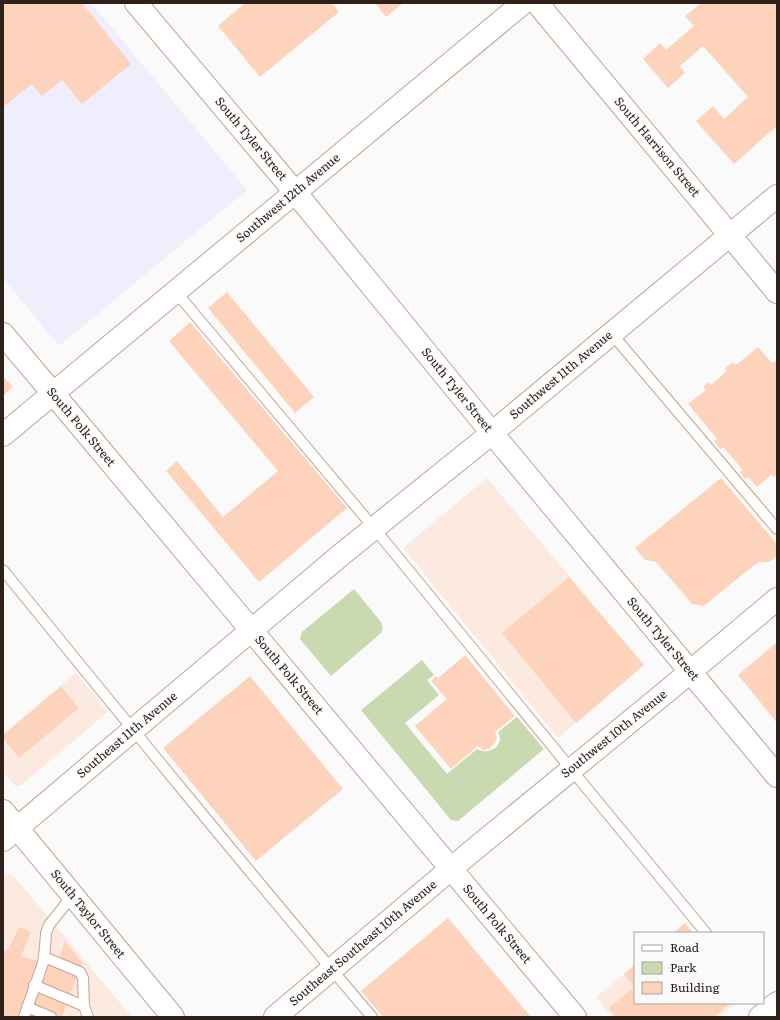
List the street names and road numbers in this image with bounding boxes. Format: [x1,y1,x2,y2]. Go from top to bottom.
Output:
street label: South Tyler Street [211,93,292,184]
street label: South Harrison Street [611,93,705,200]
street label: Southwest 12th Avenue [231,148,343,246]
street label: Southwest 11th Avenue [505,326,616,423]
street label: South Tyler Street [418,343,498,436]
street label: South Polk Street [43,383,120,470]
street label: South Tyler Street [623,593,704,684]
street label: South Polk Street [251,631,328,718]
street label: Southwest 10th Avenue [557,685,670,782]
street label: Southeast 11th Avenue [72,687,181,782]
street label: South Taylor Street [47,865,131,962]
street label: Southeast Southeast 10th Avenue [285,875,440,1009]
street label: South Polk Street [459,880,536,967]

